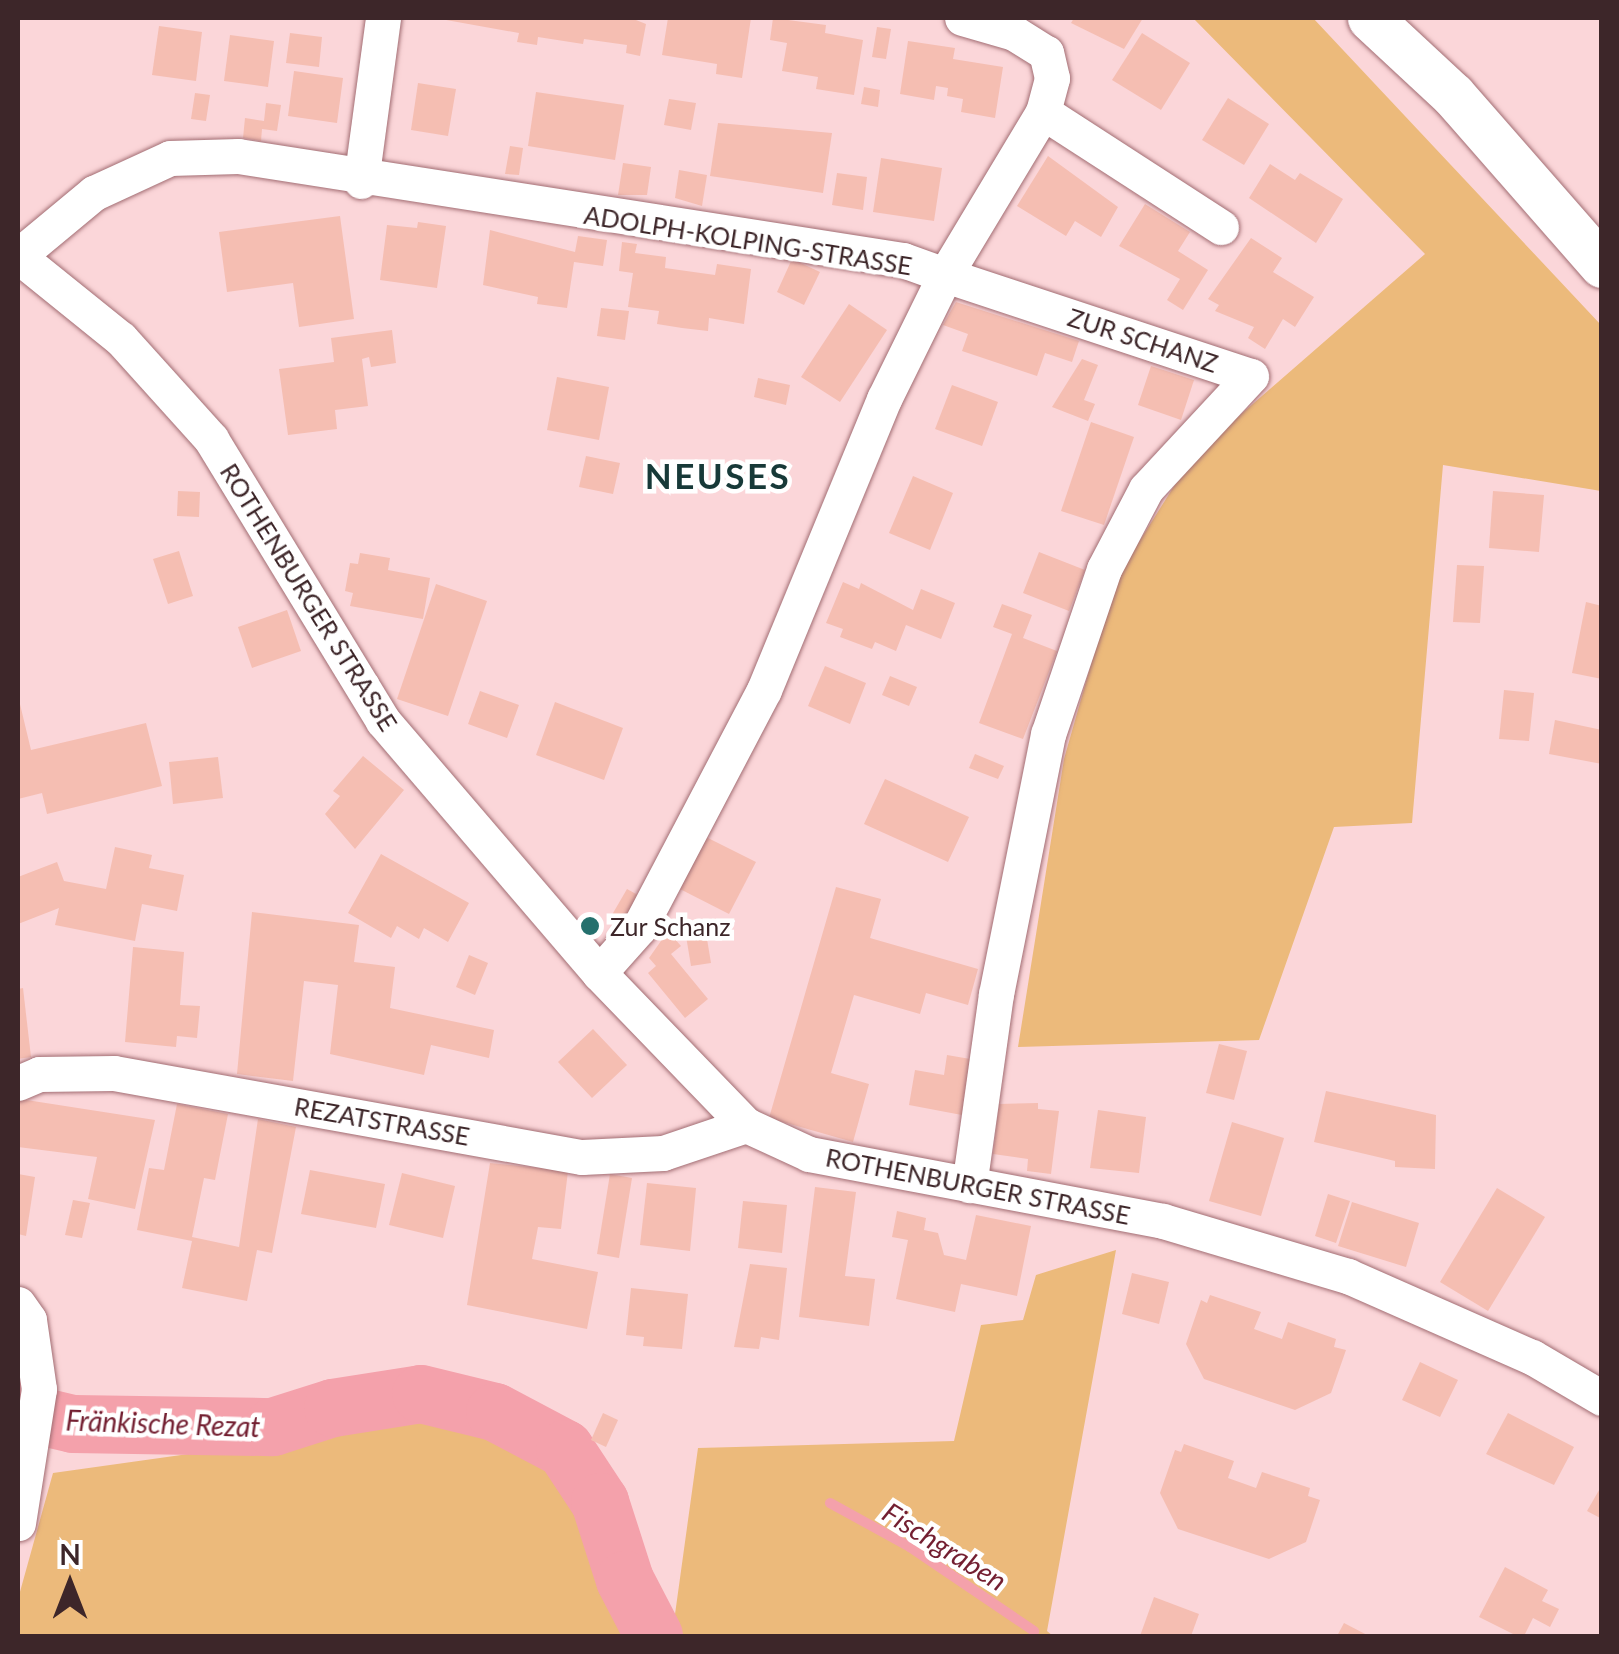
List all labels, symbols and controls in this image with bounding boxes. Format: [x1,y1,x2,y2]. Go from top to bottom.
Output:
street label: ADOLPH-KOLPING-STRASSE [582,199,914,281]
street label: ZUR SCHANZ [1064,302,1222,378]
district label: NEUSES [645,454,791,496]
street label: ROTHENBURGER STRASSE [214,458,404,736]
place label: Zur Schanz [610,911,731,941]
marker: Zur Schanz [579,915,601,937]
street label: REZATSTRASSE [292,1091,472,1151]
street label: ROTHENBURGER STRASSE [823,1142,1133,1230]
water label: Fränkische Rezat [65,1403,261,1443]
water label: Fischgraben [877,1495,1013,1597]
north arrow [20,1534,120,1634]
text: N [59,1537,81,1571]

